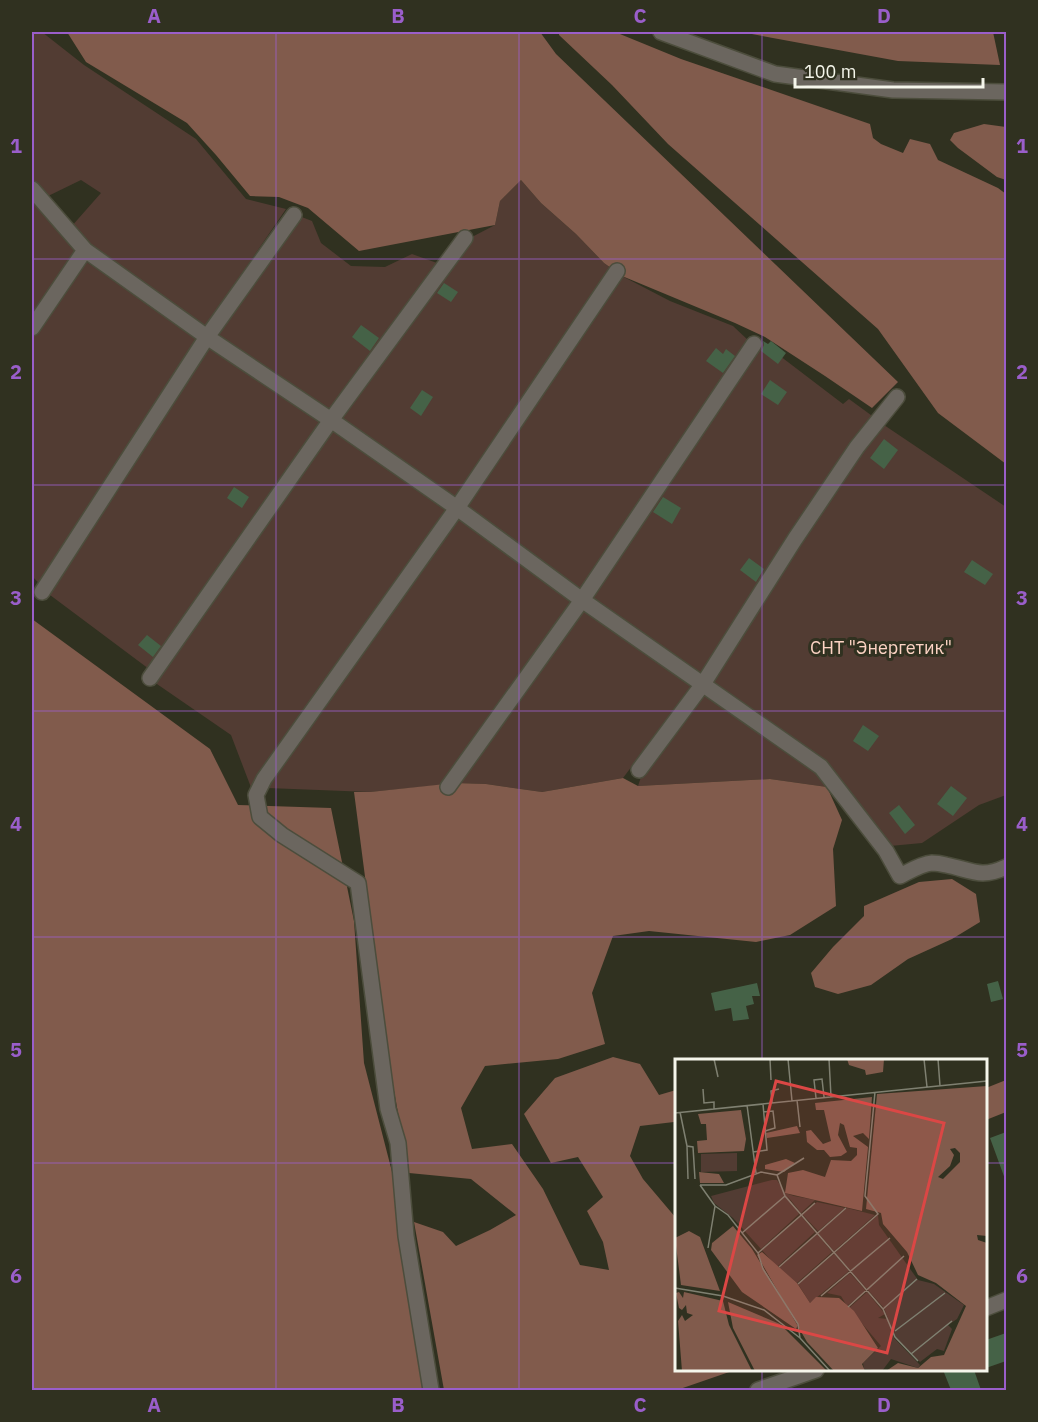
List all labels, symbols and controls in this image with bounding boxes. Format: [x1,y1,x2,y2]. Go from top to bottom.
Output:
text: A [147,2,161,29]
text: B [391,2,405,29]
text: C [633,2,647,29]
text: D [877,2,891,29]
scale bar [795,51,982,89]
text: 100 m [804,60,856,83]
text: 1 [10,132,22,159]
text: 1 [1016,132,1028,159]
text: 2 [10,358,22,385]
text: 2 [1016,358,1028,385]
text: 3 [10,584,22,611]
text: 3 [1016,584,1028,611]
park label: СНТ "Энергетик" [810,636,952,659]
text: 4 [10,810,22,837]
text: 4 [1016,810,1028,837]
text: 5 [10,1036,22,1063]
text: 5 [1016,1036,1028,1063]
inset map [675,1059,987,1371]
text: 6 [10,1262,22,1289]
text: 6 [1016,1262,1028,1289]
text: A [147,1391,161,1418]
text: B [391,1391,405,1418]
text: C [633,1391,647,1418]
text: D [877,1391,891,1418]

